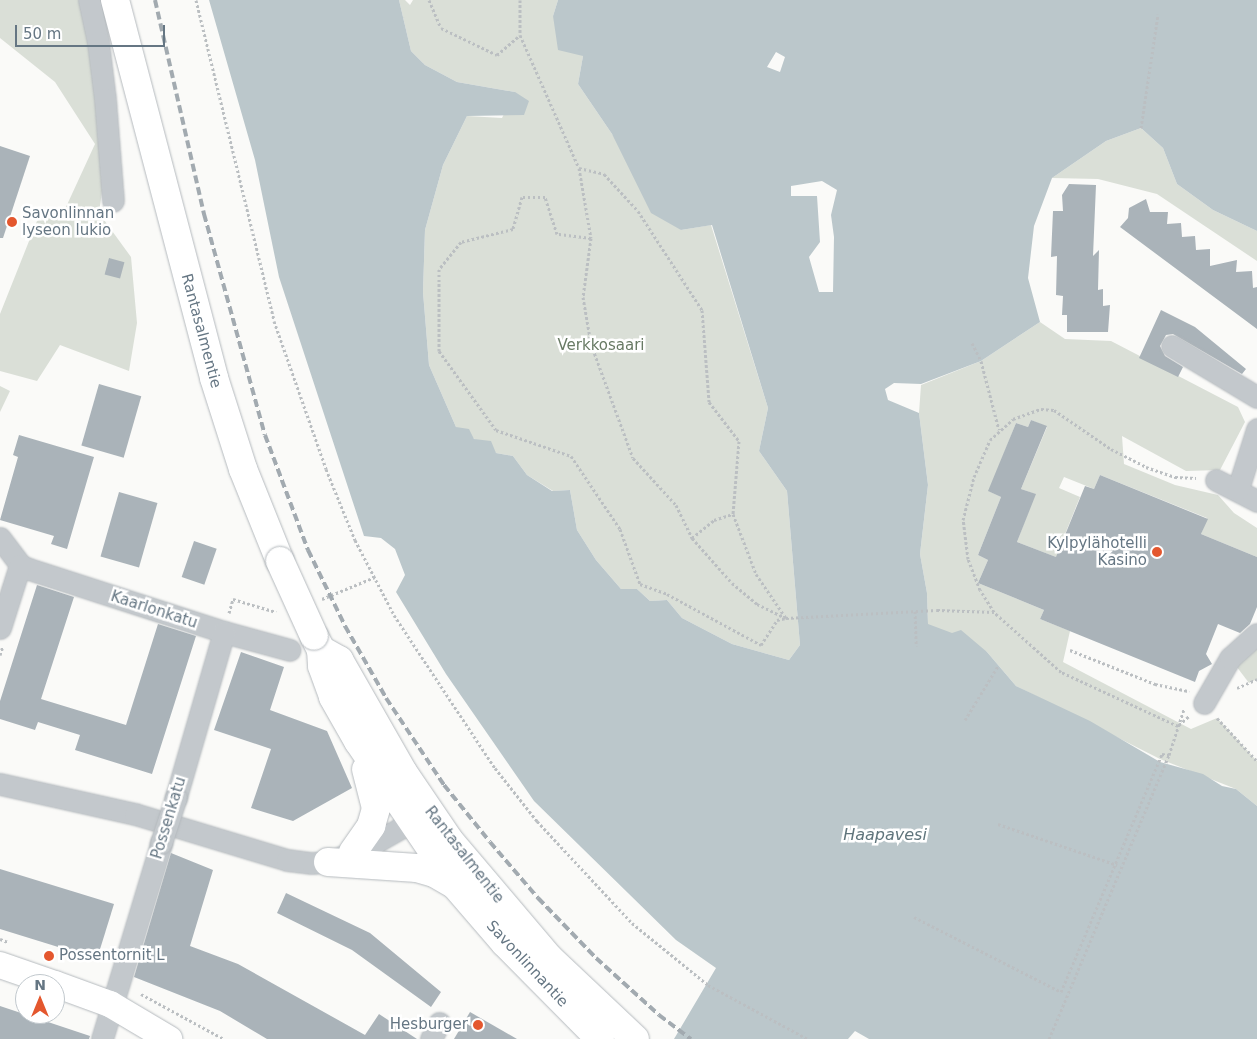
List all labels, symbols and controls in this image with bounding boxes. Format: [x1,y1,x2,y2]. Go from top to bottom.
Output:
scale bar [18,15,168,47]
text: 50 m [23,25,61,43]
place label: Savonlinnan lyseon lukio [22,204,114,239]
marker: Savonlinnan lyseon lukio [6,216,18,228]
street label: Rantasalmentie [177,272,225,390]
park label: Verkkosaari [557,337,645,355]
place label: Kylpylähotelli Kasino [1047,534,1147,569]
marker: Kylpylähotelli Kasino [1151,546,1163,558]
street label: Kaarlonkatu [108,588,200,632]
street label: Possenkatu [148,775,190,861]
street label: Rantasalmentie [421,803,507,907]
water label: Haapavesi [843,825,927,845]
street label: Savonlinnantie [482,917,572,1011]
place label: Possentornit L [59,947,165,965]
marker: Possentornit L [43,950,55,962]
north arrow [15,974,65,1024]
text: N [34,977,46,993]
place label: Hesburger [390,1016,468,1034]
marker: Hesburger [472,1019,484,1031]

